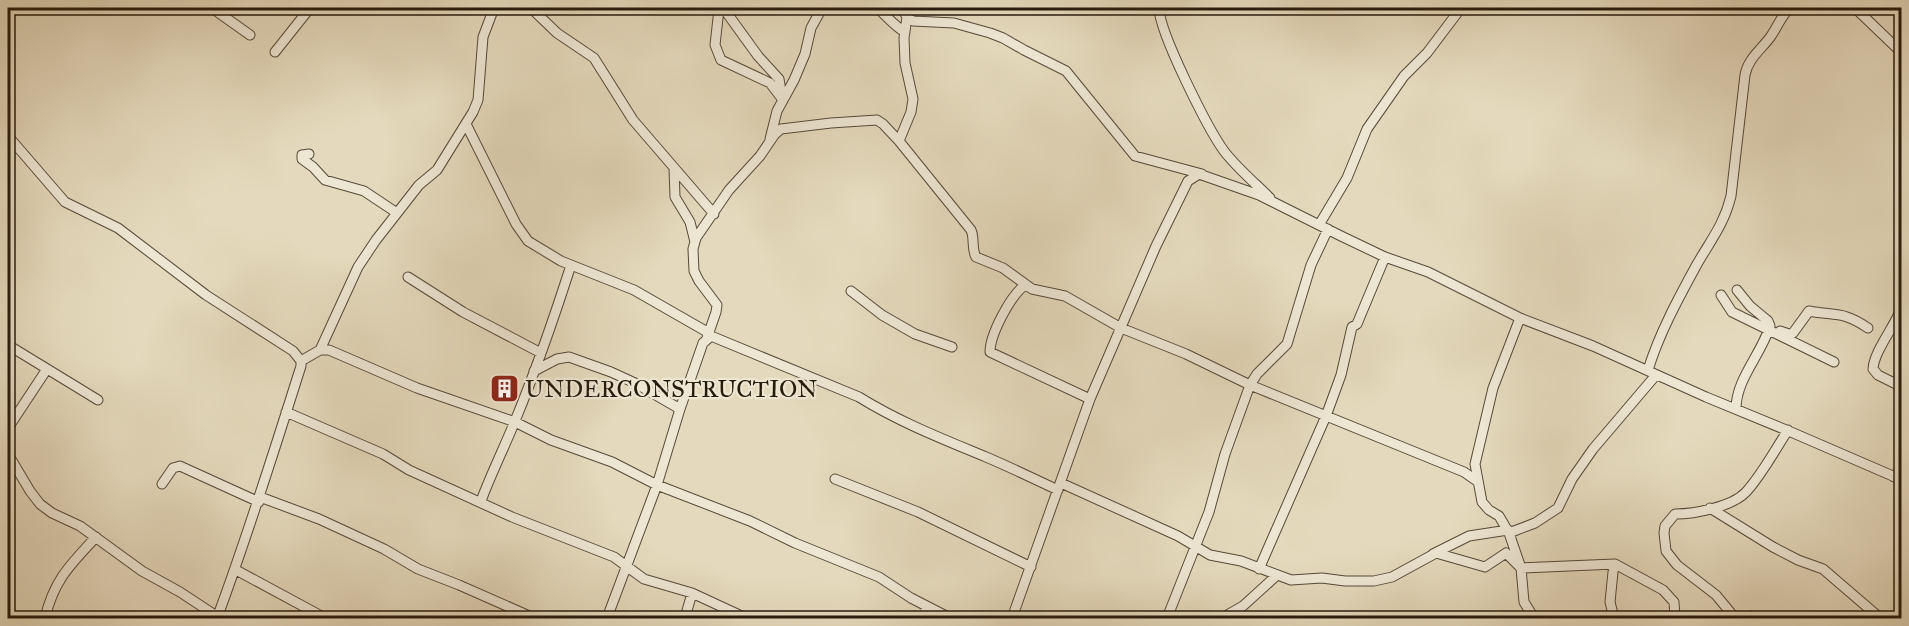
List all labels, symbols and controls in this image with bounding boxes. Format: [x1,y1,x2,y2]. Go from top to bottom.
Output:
building icon: UNDERCONSTRUCTION [488,373,520,405]
place label: UNDERCONSTRUCTION [525,374,817,404]

